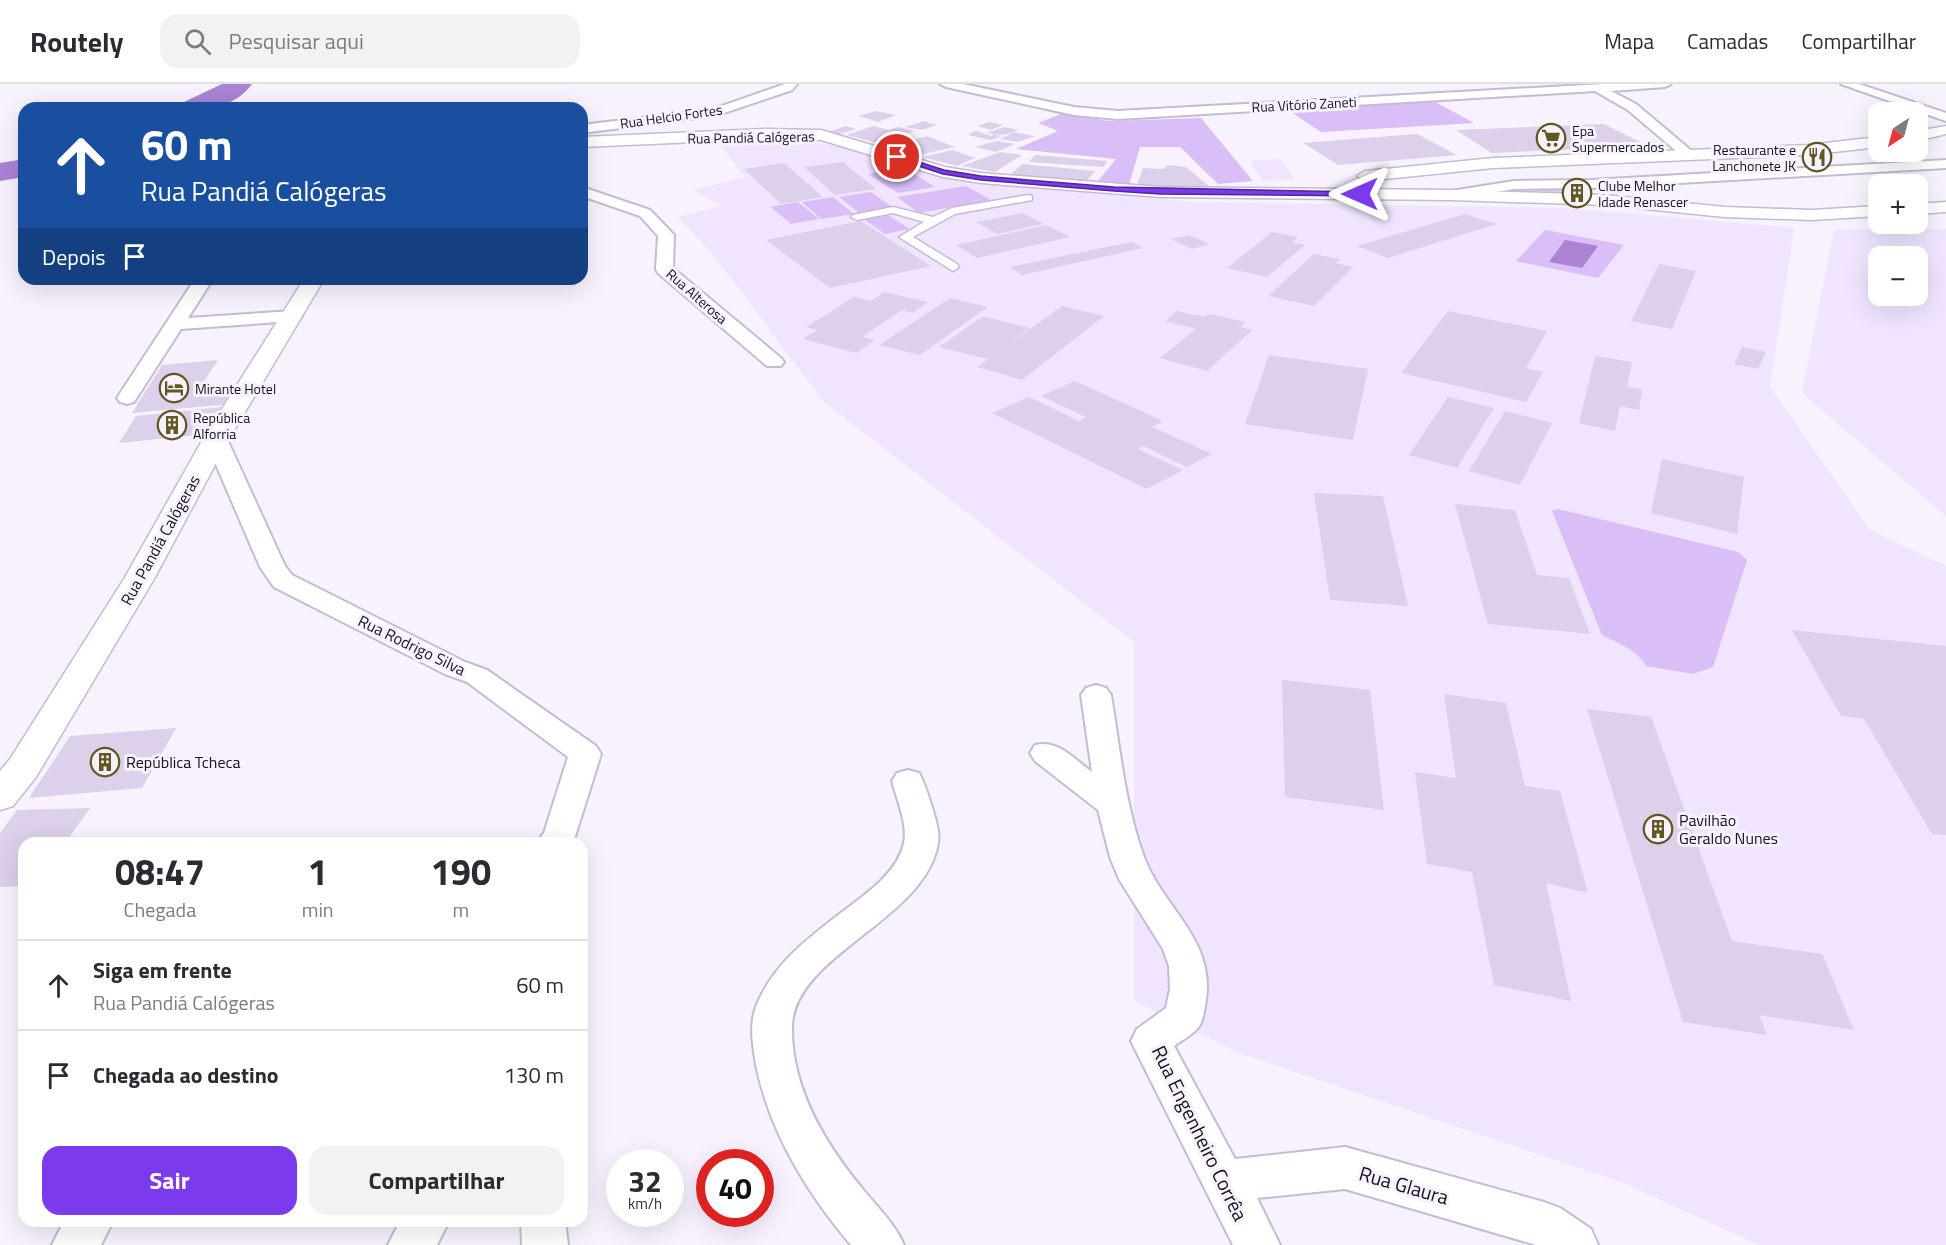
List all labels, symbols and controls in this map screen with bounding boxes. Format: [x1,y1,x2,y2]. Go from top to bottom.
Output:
search box [160,14,580,68]
text: Routely [30,20,124,63]
text: Pesquisar aqui [229,24,364,58]
icon: search [181,25,214,58]
text: Mapa [1604,25,1654,57]
text: Camadas [1687,25,1768,57]
text: Compartilhar [1801,25,1916,57]
street label: Rua Vitório Zaneti [1251,91,1357,117]
street label: Rua Helcio Fortes [618,98,724,134]
north arrow [1868,102,1928,162]
map controls [1868,102,1928,306]
text: 60 m [141,112,233,176]
place label: Epa Supermercados [1572,120,1664,157]
supermarket icon: Epa Supermercados [1535,122,1567,154]
street label: Rua Pandiá Calógeras [687,125,815,149]
icon: ahead [42,126,120,204]
pin [871,131,922,182]
place label: Restaurante e Lanchonete JK [1712,139,1796,176]
icon: arrive [880,140,913,173]
restaurant icon: Restaurante e Lanchonete JK [1801,141,1833,173]
position arrow [1328,162,1392,226]
text: Rua Pandiá Calógeras [141,170,387,211]
button: + [1868,174,1928,234]
place label: Clube Melhor Idade Renascer [1598,175,1688,212]
building icon: Clube Melhor Idade Renascer [1561,177,1593,209]
text: Depois [42,240,106,274]
icon: arrive [118,240,151,273]
button: − [1868,246,1928,306]
street label: Rua Alterosa [662,263,732,329]
hotel icon: Mirante Hotel [158,372,190,404]
place label: Mirante Hotel [195,378,276,399]
place label: República Alforria [193,407,250,444]
building icon: República Alforria [156,409,188,441]
street label: Rua Pandiá Calógeras [114,471,206,609]
street label: Rua Rodrigo Silva [354,609,470,681]
building icon: República Tcheca [89,746,121,778]
place label: República Tcheca [126,750,240,774]
place label: Pavilhão Geraldo Nunes [1679,808,1778,850]
building icon: Pavilhão Geraldo Nunes [1642,813,1674,845]
text: 08:47 [115,844,205,899]
text: 1 [308,844,328,899]
text: 190 [431,844,491,899]
text: Chegada [124,894,196,925]
text: min [302,894,334,925]
text: m [452,894,469,925]
text: Siga em frente [93,953,232,987]
text: 60 m [516,968,564,1002]
icon: ahead [42,969,75,1002]
text: Rua Pandiá Calógeras [93,987,275,1018]
street label: Rua Engenheiro Corrêa [1144,1040,1256,1226]
text: Chegada ao destino [93,1058,279,1092]
text: 130 m [504,1058,564,1092]
icon: arrive [42,1059,75,1092]
button: Sair [42,1146,297,1215]
button: Compartilhar [309,1146,564,1215]
speed limit sign: 40 [696,1149,774,1227]
street label: Rua Glaura [1356,1157,1452,1213]
text: 32 [628,1158,662,1204]
text: km/h [628,1192,662,1215]

